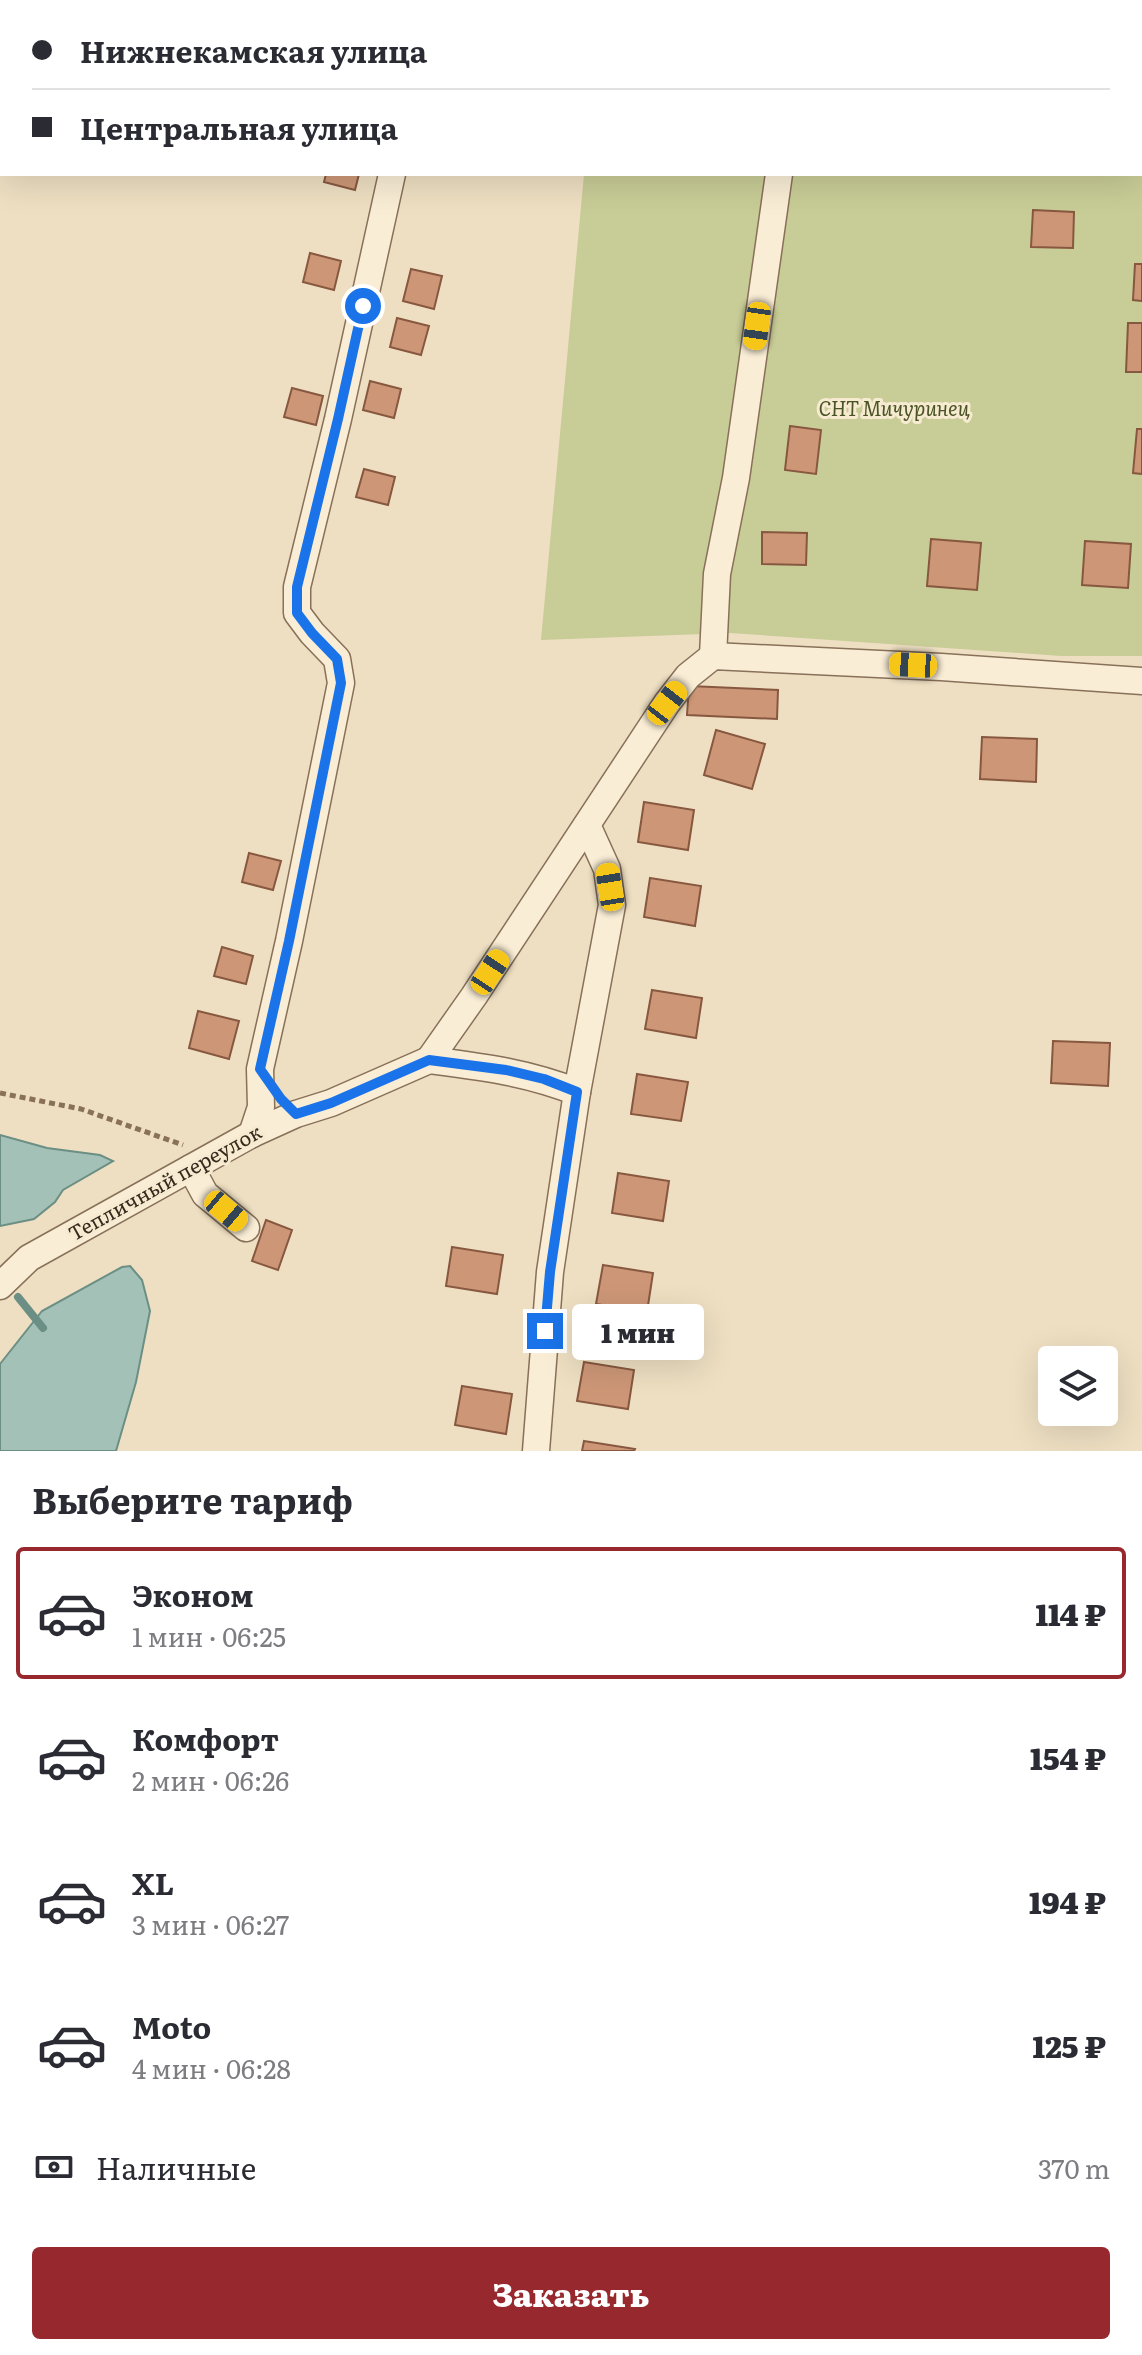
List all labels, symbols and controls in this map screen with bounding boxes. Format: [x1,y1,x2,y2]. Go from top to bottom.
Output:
text: Нижнекамская улица [80,28,427,72]
text: Центральная улица [80,105,398,149]
route start [345,288,381,324]
car [742,301,772,351]
park label: СНТ Мичуринец [818,392,970,422]
car [888,652,938,678]
car [643,677,691,729]
car [594,861,626,913]
car [467,945,513,999]
street label: Тепличный переулок [62,1115,266,1247]
car [200,1186,252,1236]
callout: 1 мин [573,1303,705,1359]
text: 1 мин [601,1312,675,1351]
route end [527,1313,563,1349]
map controls [1038,1346,1118,1426]
button: layers [1038,1346,1118,1426]
text: Выберите тариф [32,1472,353,1525]
text: Эконом [132,1572,254,1616]
icon: car [36,1577,108,1649]
text: 114 ₽ [1036,1591,1106,1635]
text: 1 мин · 06:25 [132,1616,286,1655]
text: Комфорт [132,1716,279,1760]
icon: car [36,1721,108,1793]
text: 154 ₽ [1030,1735,1106,1779]
text: 2 мин · 06:26 [132,1760,289,1799]
text: XL [132,1860,174,1904]
icon: car [36,1865,108,1937]
text: 194 ₽ [1029,1879,1106,1923]
text: 3 мин · 06:27 [132,1904,289,1943]
text: Moto [132,2004,211,2048]
icon: car [36,2009,108,2081]
text: 125 ₽ [1033,2023,1106,2067]
text: 4 мин · 06:28 [132,2048,291,2087]
icon: cash [32,2145,76,2189]
text: Наличные [96,2145,256,2189]
text: 370 m [1038,2148,1110,2187]
button: Заказать [32,2247,1110,2339]

